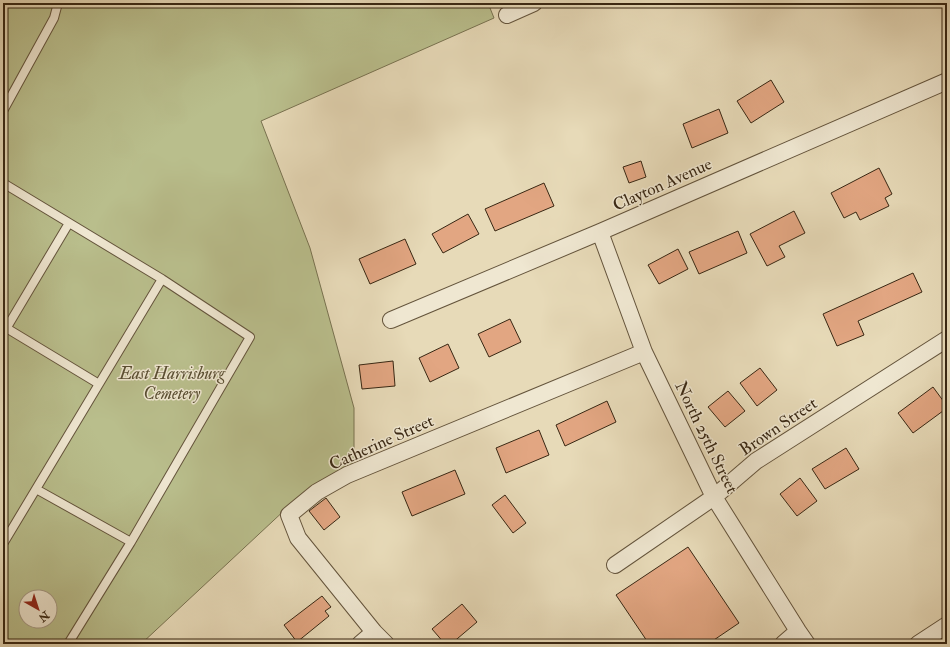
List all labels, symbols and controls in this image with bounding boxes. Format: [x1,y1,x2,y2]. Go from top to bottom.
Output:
street label: Clayton Avenue [609,153,715,217]
park label: East Harrisburg Cemetery [118,363,226,404]
street label: North 25th Street [670,378,743,497]
street label: Brown Street [735,392,822,460]
street label: Catherine Street [326,410,437,475]
north arrow [18,589,58,629]
text: N [35,608,53,625]

